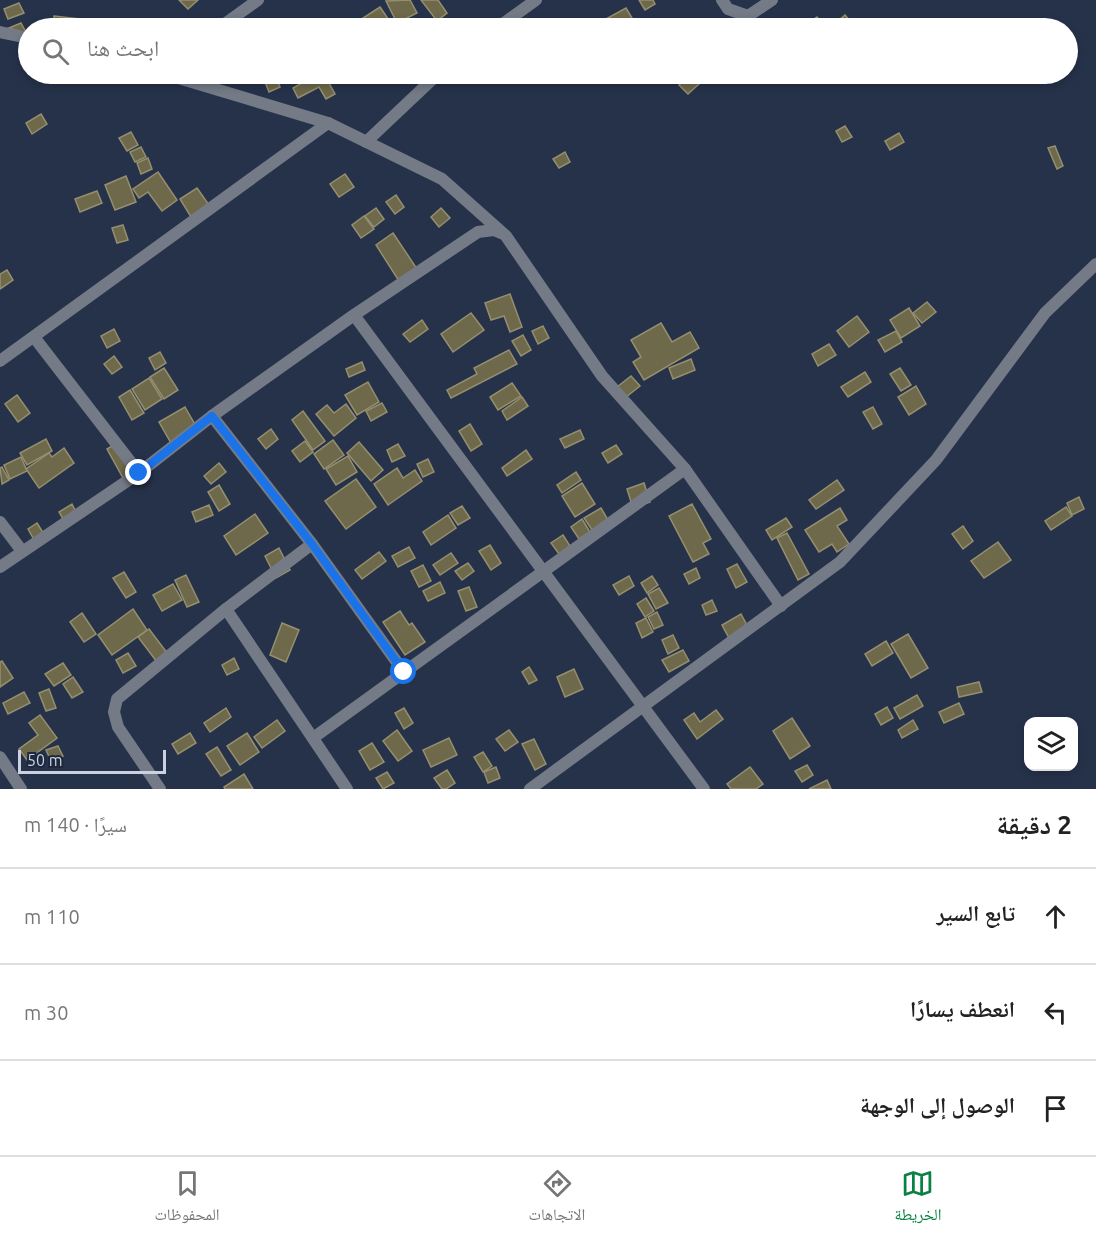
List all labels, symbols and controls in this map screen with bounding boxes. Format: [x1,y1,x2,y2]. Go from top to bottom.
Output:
search box [18,18,1078,84]
icon: search [39,35,72,68]
text: ابحث هنا [87,35,159,60]
route end [125,459,151,485]
route start [390,658,416,684]
map controls [1024,717,1078,771]
button: layers [1024,717,1078,771]
scale bar [18,747,166,774]
text: 50 m [27,751,63,769]
text: 2 دقيقة [997,810,1072,839]
text: سيرًا · 140 m [24,813,127,836]
text: تابع السير [936,900,1015,925]
icon: ahead [1039,900,1072,933]
text: 110 m [24,905,80,928]
text: انعطف يسارًا [910,996,1015,1021]
icon: left [1039,996,1072,1029]
text: 30 m [24,1001,68,1024]
text: الوصول إلى الوجهة [860,1092,1015,1117]
icon: arrive [1039,1092,1072,1125]
tab: المحفوظات [155,1167,220,1230]
tab: الاتجاهات [529,1167,585,1230]
tab: الخريطة [894,1167,942,1230]

